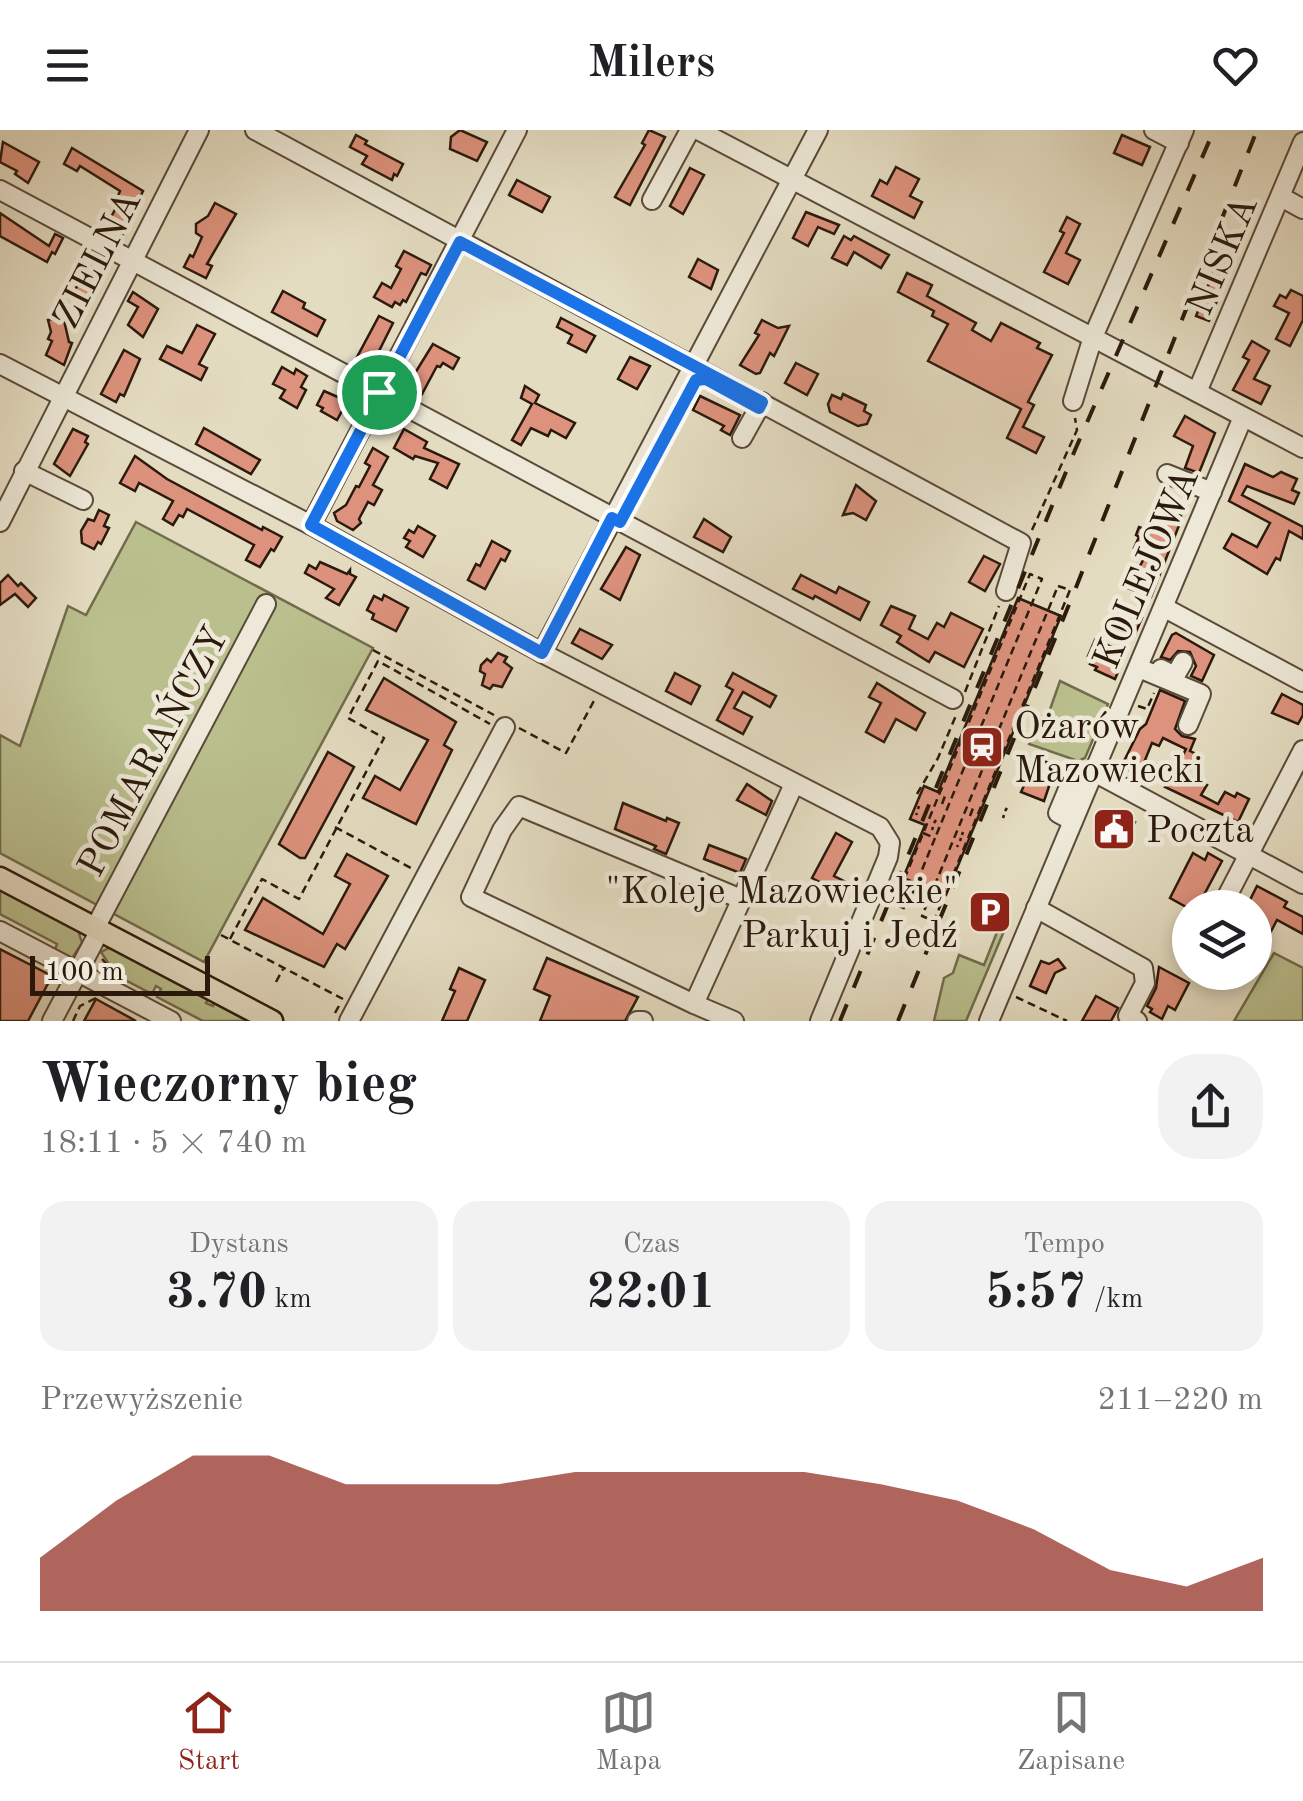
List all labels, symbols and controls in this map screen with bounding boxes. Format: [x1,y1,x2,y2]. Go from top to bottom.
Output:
icon: menu [40,38,95,93]
icon: heart [1208,38,1263,93]
text: Milers [588,42,715,87]
street label: ZIELNA [48,186,149,335]
street label: NISKA [1182,191,1266,321]
pin [337,350,422,435]
icon: arrive [352,365,407,420]
street label: KOLEJOWA [1089,463,1207,675]
street label: POMARAŃCZY [67,618,236,883]
place label: Ożarów Mazowiecki [1014,709,1203,791]
station icon: Ożarów Mazowiecki [959,724,1005,770]
public building icon: Poczta [1091,806,1137,852]
place label: Poczta [1146,813,1254,851]
place label: "Koleje Mazowieckie" Parkuj i Jedź [606,874,958,956]
parking icon: "Koleje Mazowieckie" Parkuj i Jedź [967,889,1013,935]
map controls [1172,890,1272,990]
button: layers [1172,890,1272,990]
scale bar [30,951,210,996]
text: 100 m [45,959,124,987]
button: share [1158,1054,1263,1159]
text: Wieczorny bieg [40,1059,417,1114]
text: 18:11 · 5 × 740 m [40,1128,307,1160]
text: Dystans [189,1231,289,1259]
text: Czas [623,1231,680,1259]
text: Tempo [1023,1231,1105,1259]
text: 3.70 [166,1269,267,1319]
text: 22:01 [586,1269,716,1319]
text: 5:57 [985,1269,1086,1319]
text: km [267,1286,312,1314]
text: /km [1086,1286,1143,1314]
text: Przewyższenie [40,1385,243,1417]
text: 211–220 m [1097,1385,1263,1417]
tab: Start [178,1685,240,1780]
tab: Mapa [596,1685,661,1780]
tab: Zapisane [1017,1685,1125,1780]

